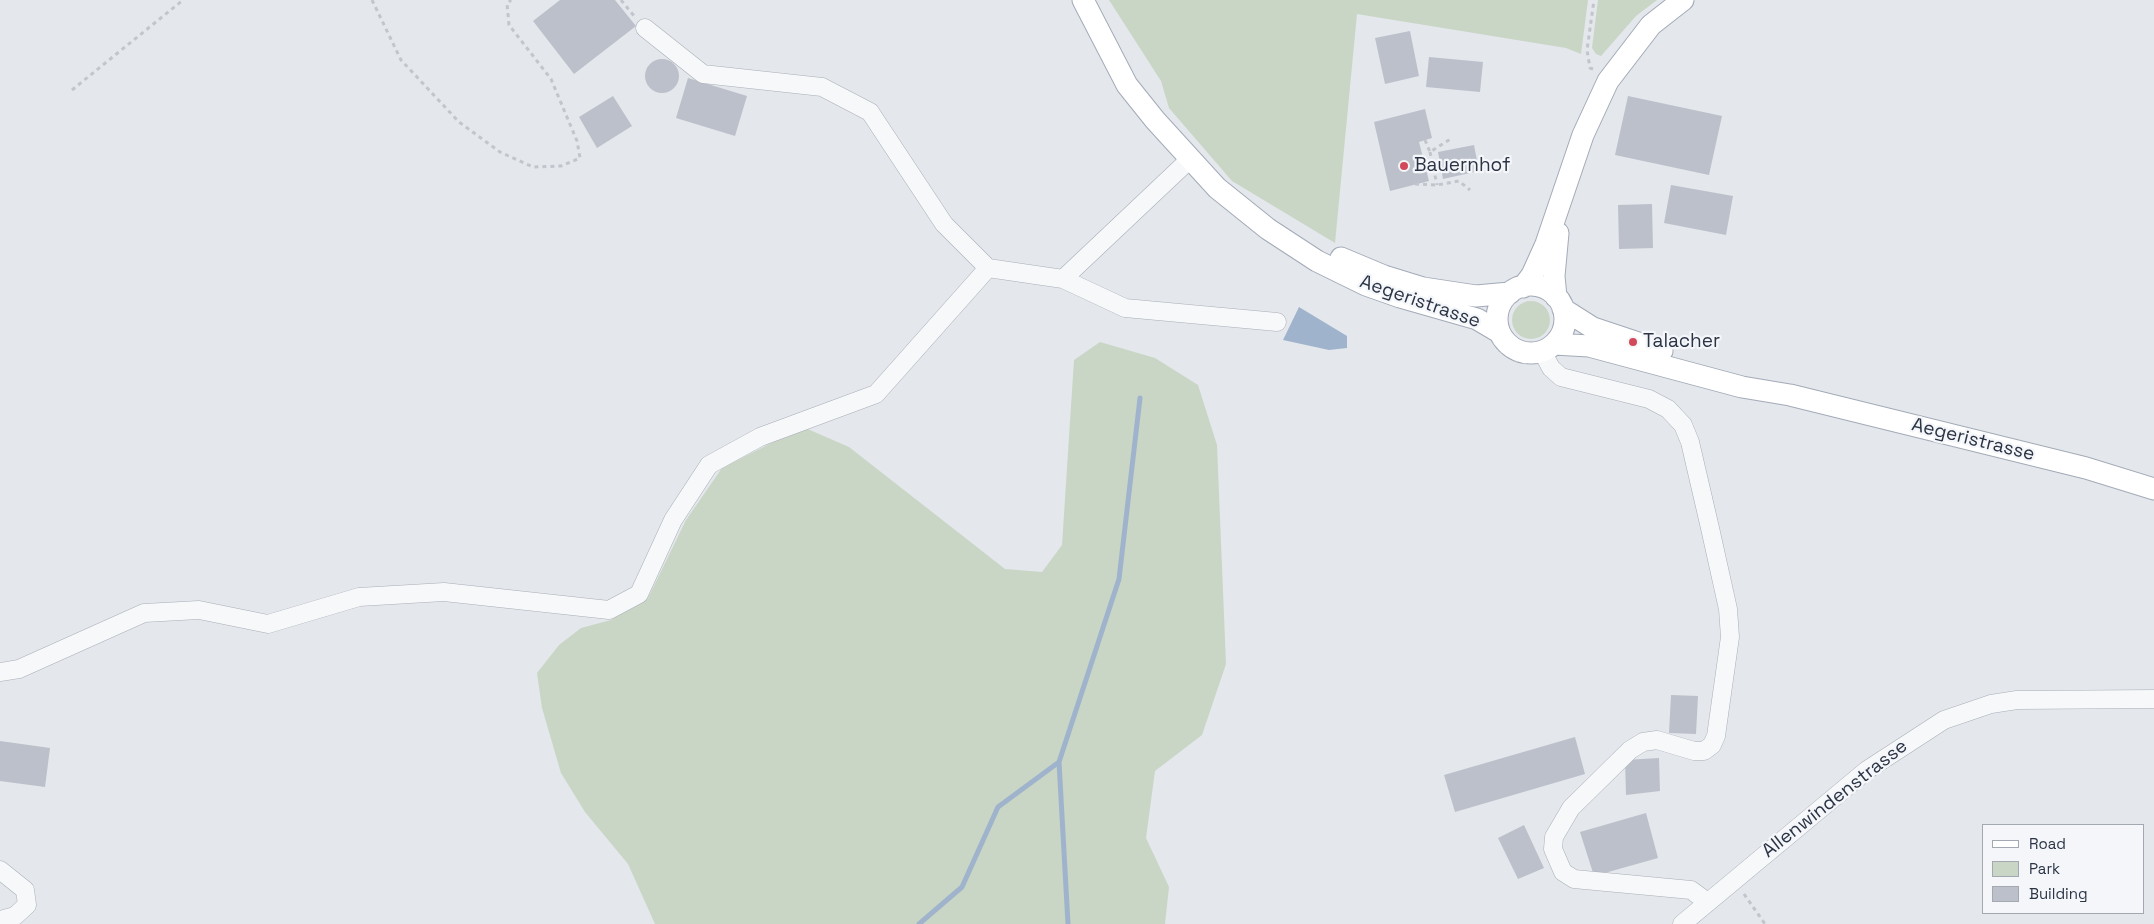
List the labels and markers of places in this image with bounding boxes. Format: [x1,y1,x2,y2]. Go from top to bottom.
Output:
place label: Bauernhof [1414,155,1510,177]
marker: Bauernhof [1398,160,1410,172]
place label: Talacher [1643,331,1720,353]
marker: Talacher [1627,336,1639,348]

